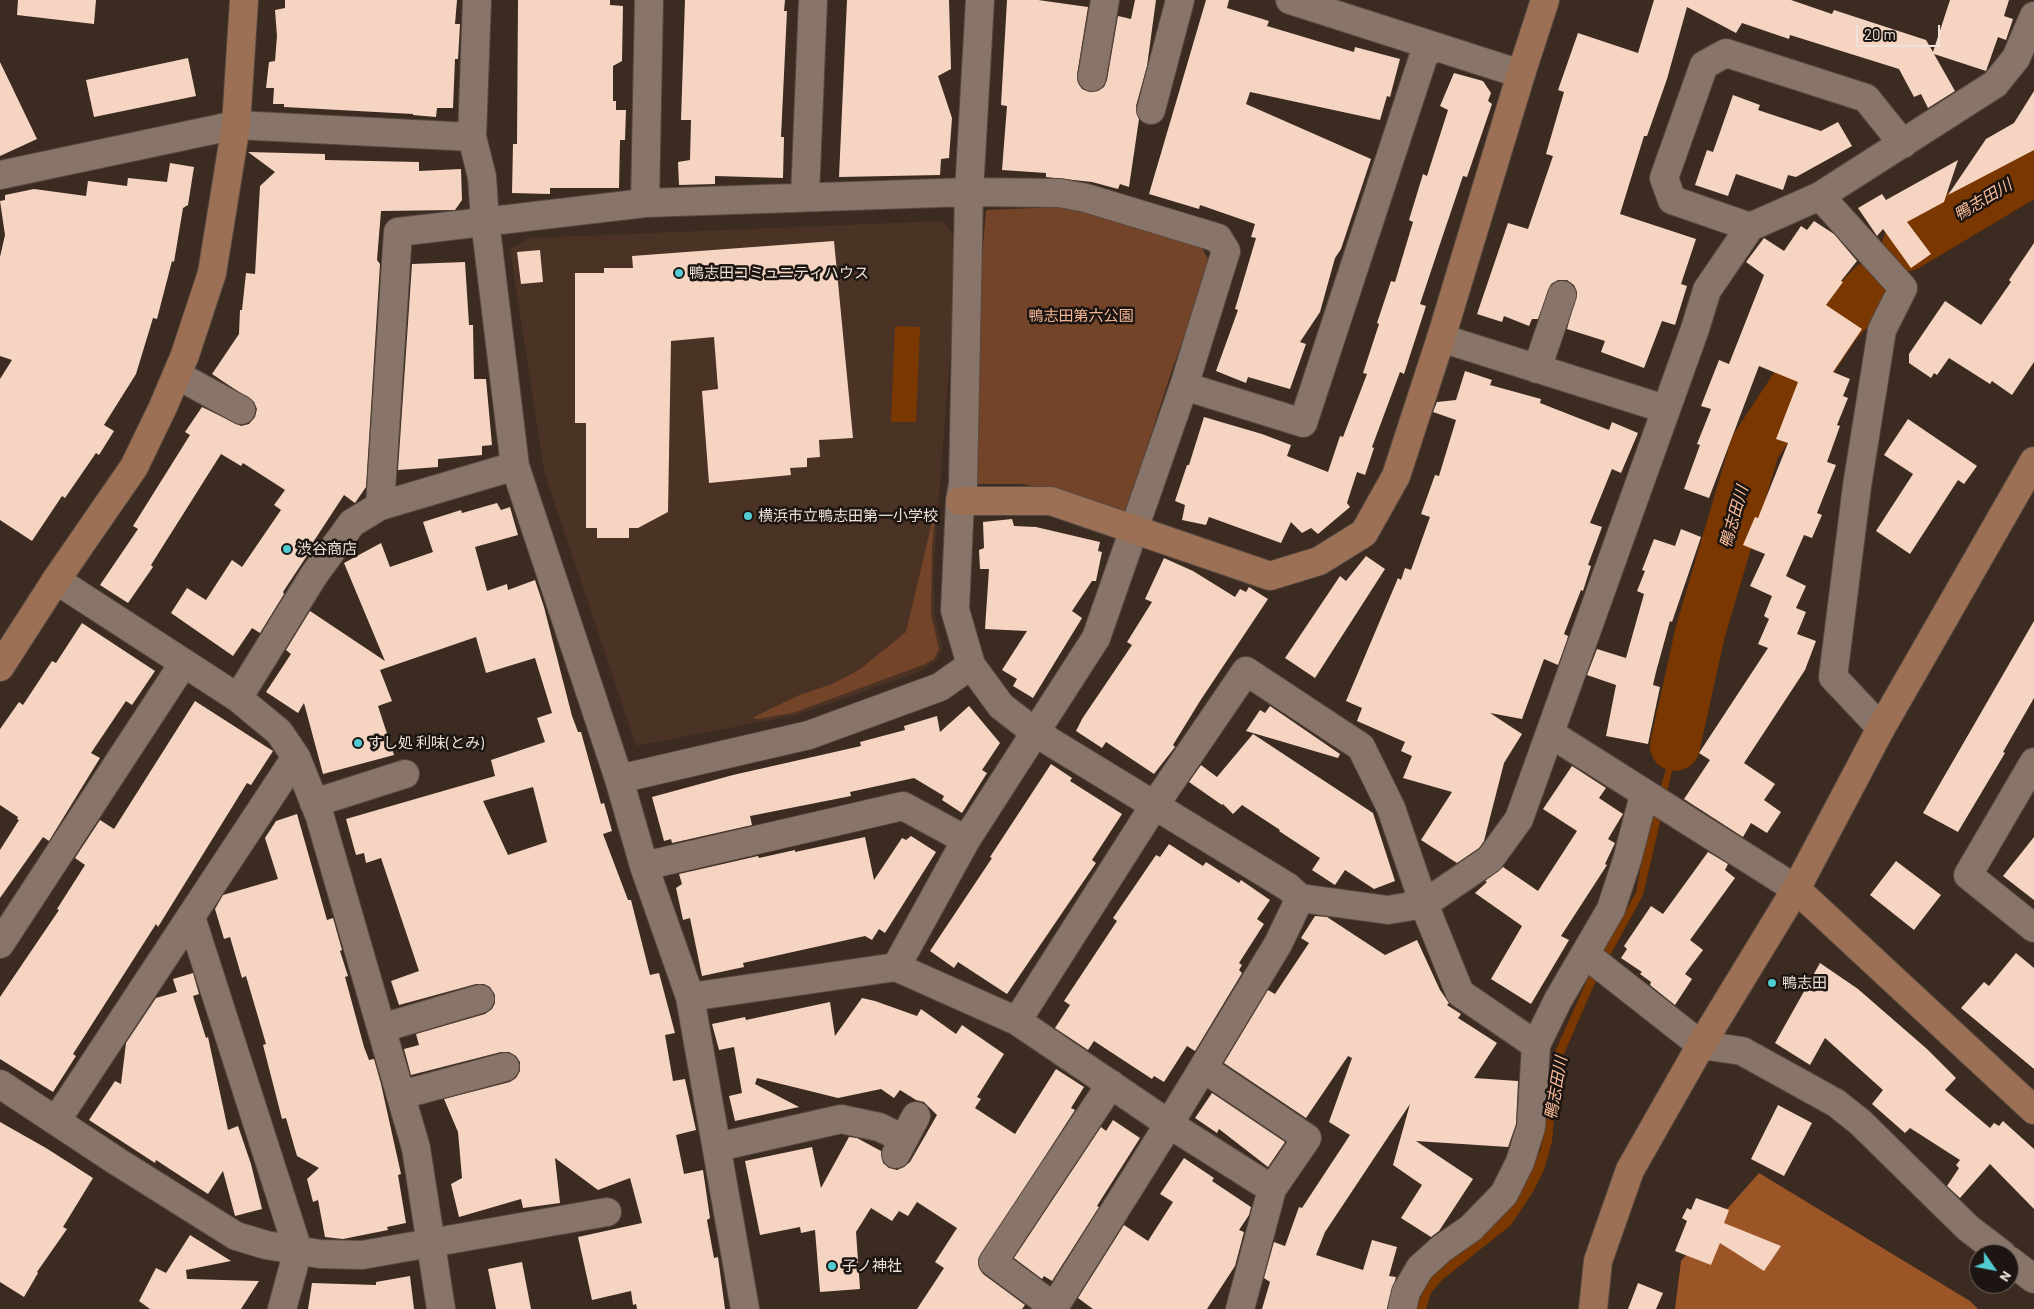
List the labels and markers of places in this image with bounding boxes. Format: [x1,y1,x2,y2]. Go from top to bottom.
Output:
place label: 鴨志田コミュニティハウス [689,264,869,282]
marker: 鴨志田コミュニティハウス [673,267,685,279]
place label: 横浜市立鴨志田第一小学校 [758,507,938,525]
marker: 横浜市立鴨志田第一小学校 [742,510,754,522]
place label: 渋谷商店 [297,540,357,558]
marker: 渋谷商店 [281,543,293,555]
place label: すし処 利味(とみ) [368,734,484,752]
marker: すし処 利味(とみ) [352,737,364,749]
place label: 鴨志田 [1782,974,1827,992]
marker: 鴨志田 [1766,977,1778,989]
place label: 子ノ神社 [842,1257,902,1275]
marker: 子ノ神社 [826,1260,838,1272]

